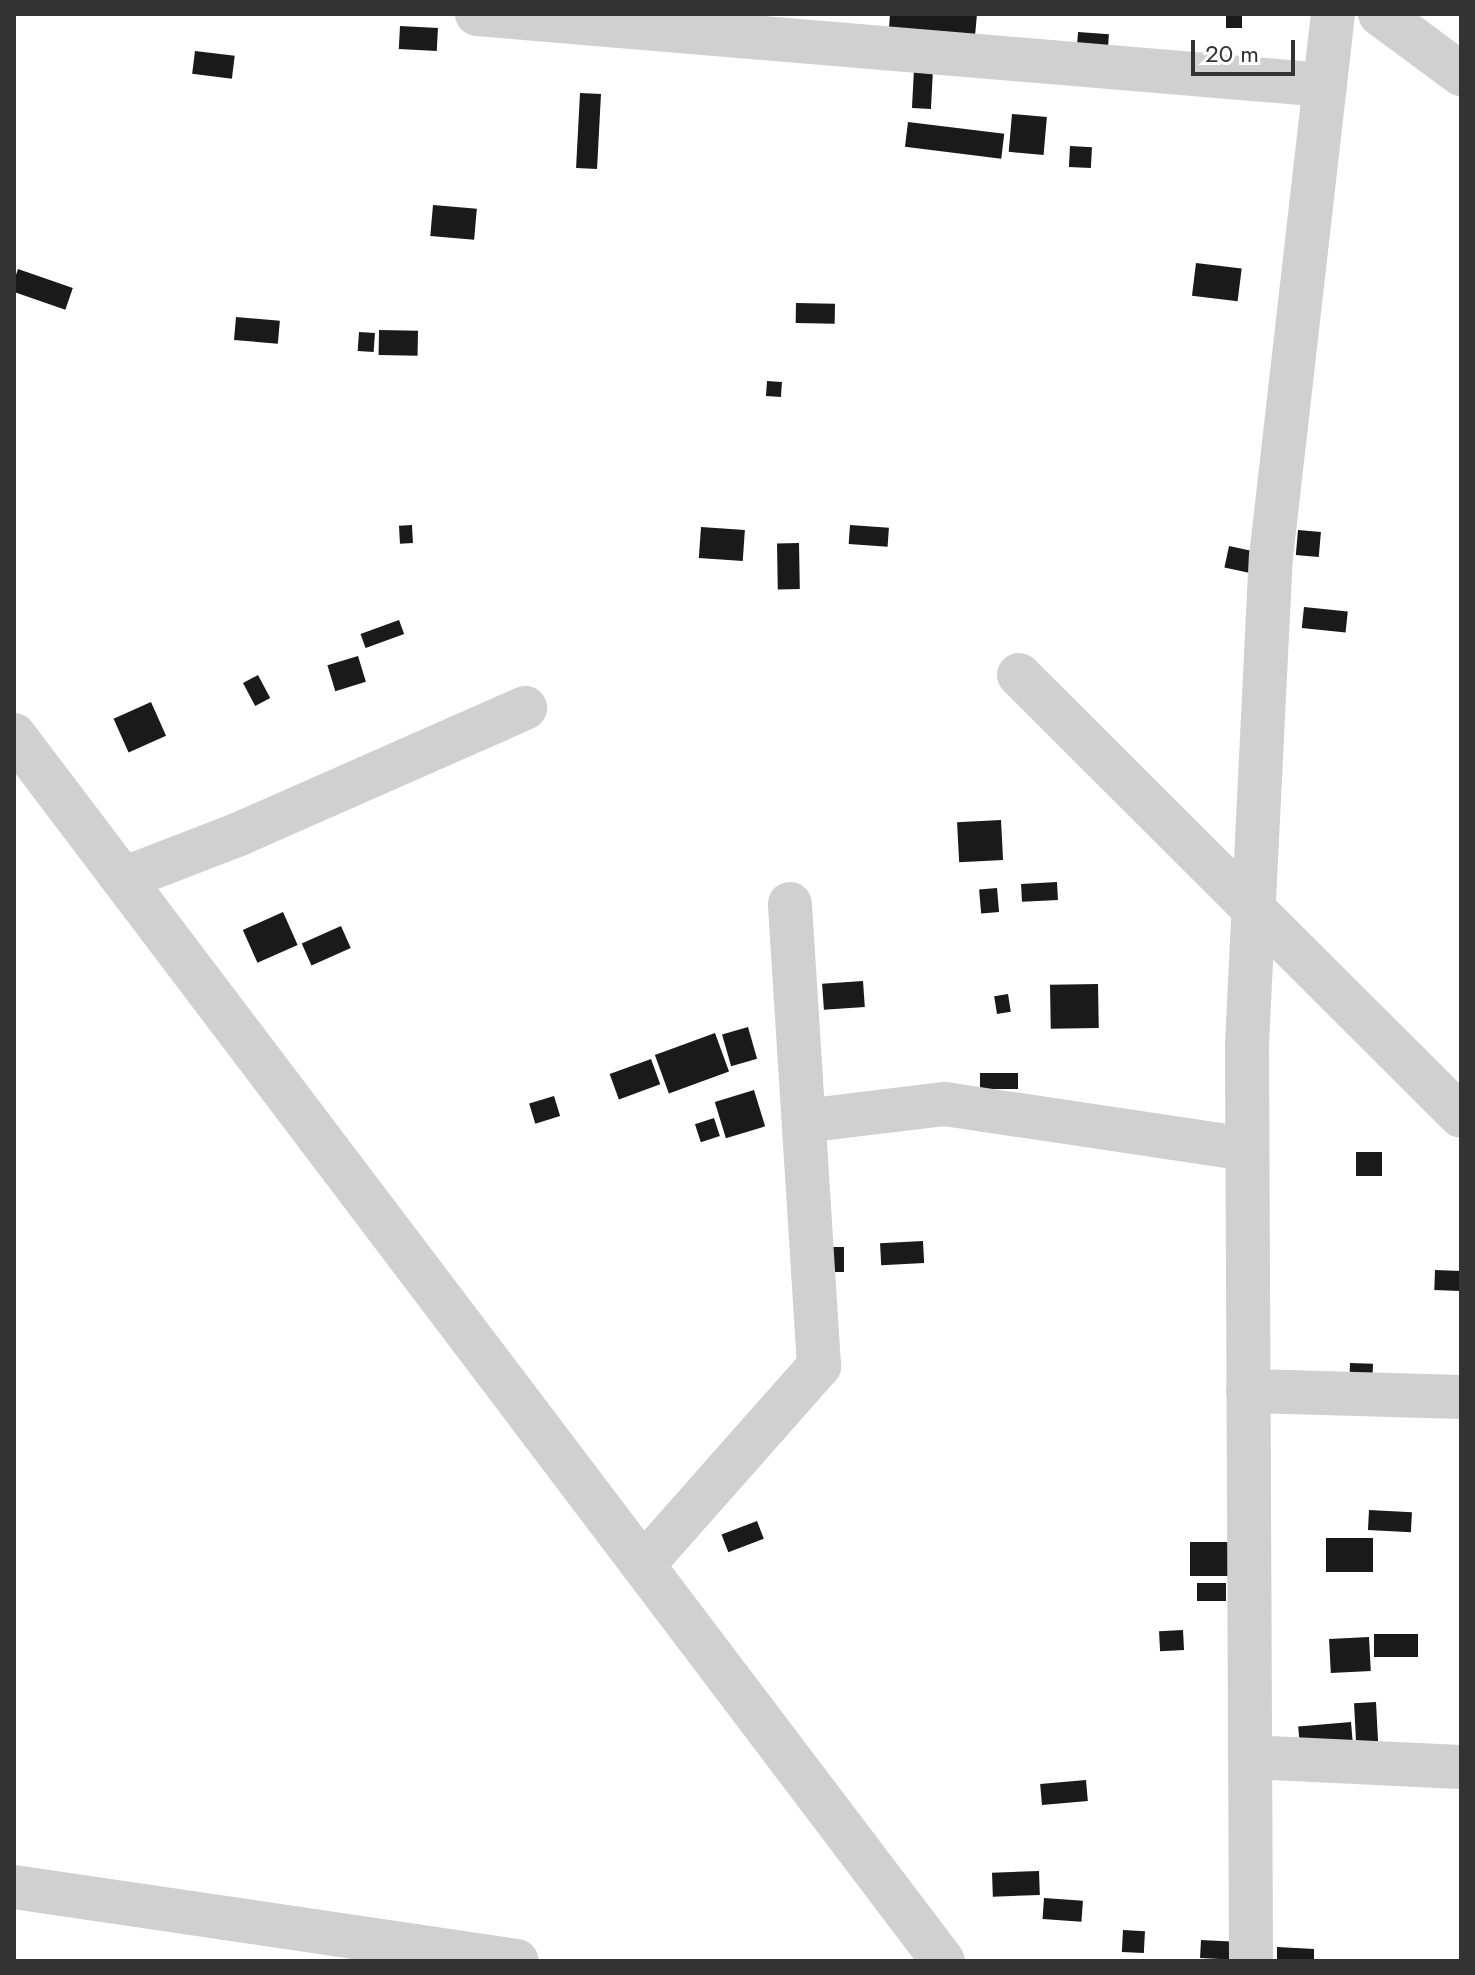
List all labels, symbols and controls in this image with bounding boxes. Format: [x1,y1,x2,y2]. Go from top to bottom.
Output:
scale bar [1195,24,1299,74]
text: 20 m [1205,36,1259,71]

